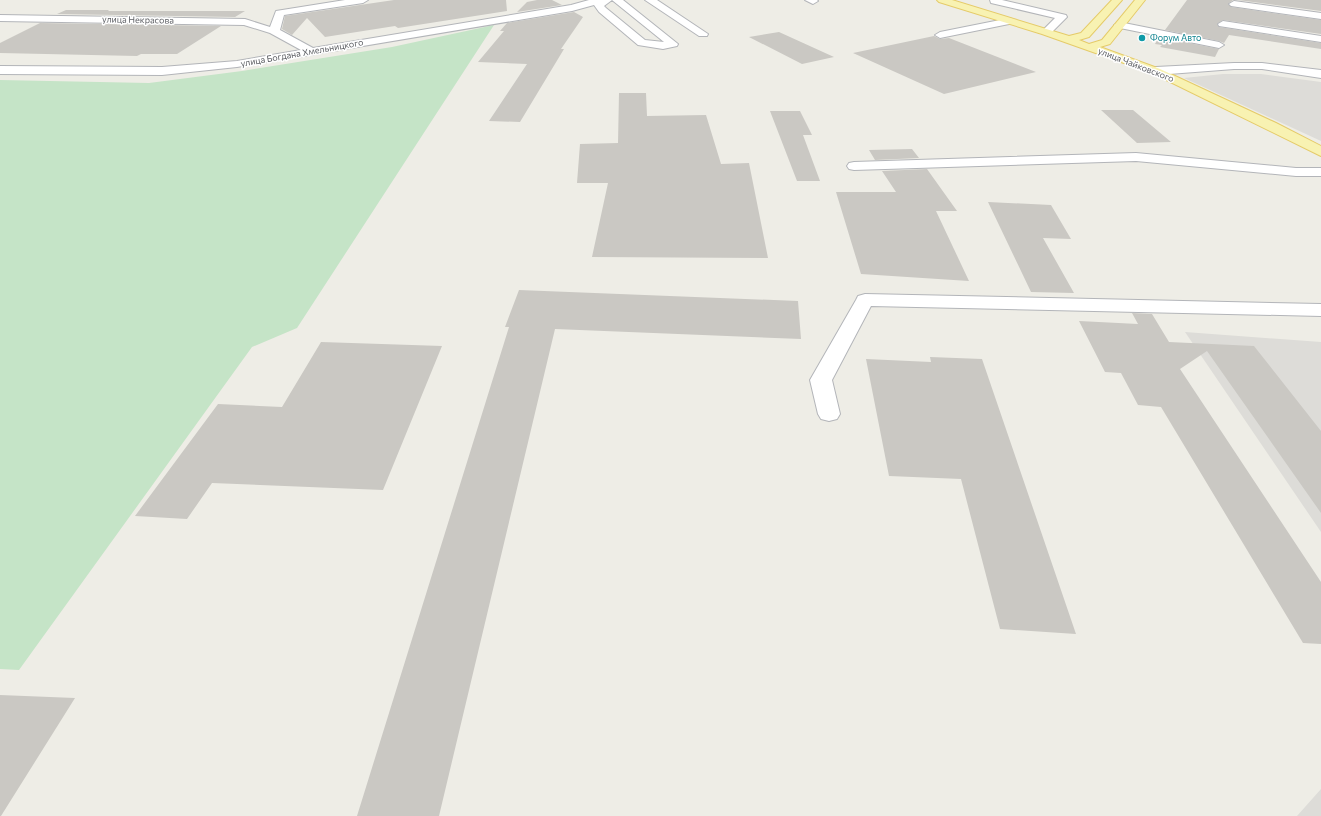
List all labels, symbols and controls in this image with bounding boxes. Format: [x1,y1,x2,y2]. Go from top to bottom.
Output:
street label: улица Некрасова [102,13,174,26]
place label: Форум Авто [1150,32,1201,43]
marker: Форум Авто [1137,33,1147,43]
street label: улица Богдана Хмельницкого [240,36,364,69]
street label: улица Чайковского [1097,45,1176,84]

